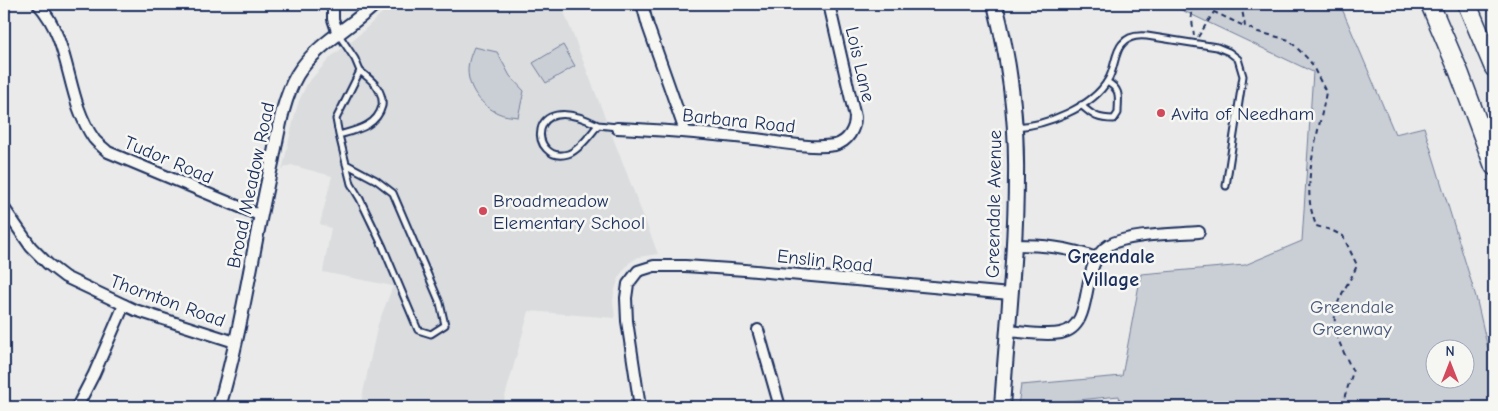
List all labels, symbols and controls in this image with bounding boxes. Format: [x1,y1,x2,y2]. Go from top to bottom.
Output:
street label: Lois Lane [841,24,879,104]
street label: Broad Meadow Road [223,100,279,270]
place label: Avita of Needham [1171,103,1314,125]
street label: Barbara Road [681,104,796,138]
marker: Avita of Needham [1155,107,1167,119]
street label: Greendale Avenue [982,130,1006,278]
street label: Tudor Road [121,131,216,189]
place label: Broadmeadow Elementary School [493,190,645,234]
marker: Broadmeadow Elementary School [477,205,489,217]
street label: Enslin Road [776,245,874,277]
district label: Greendale Village [1067,245,1155,291]
street label: Thornton Road [107,270,228,332]
park label: Greendale Greenway [1310,296,1394,340]
north arrow [1426,338,1476,388]
text: N [1445,343,1455,360]

